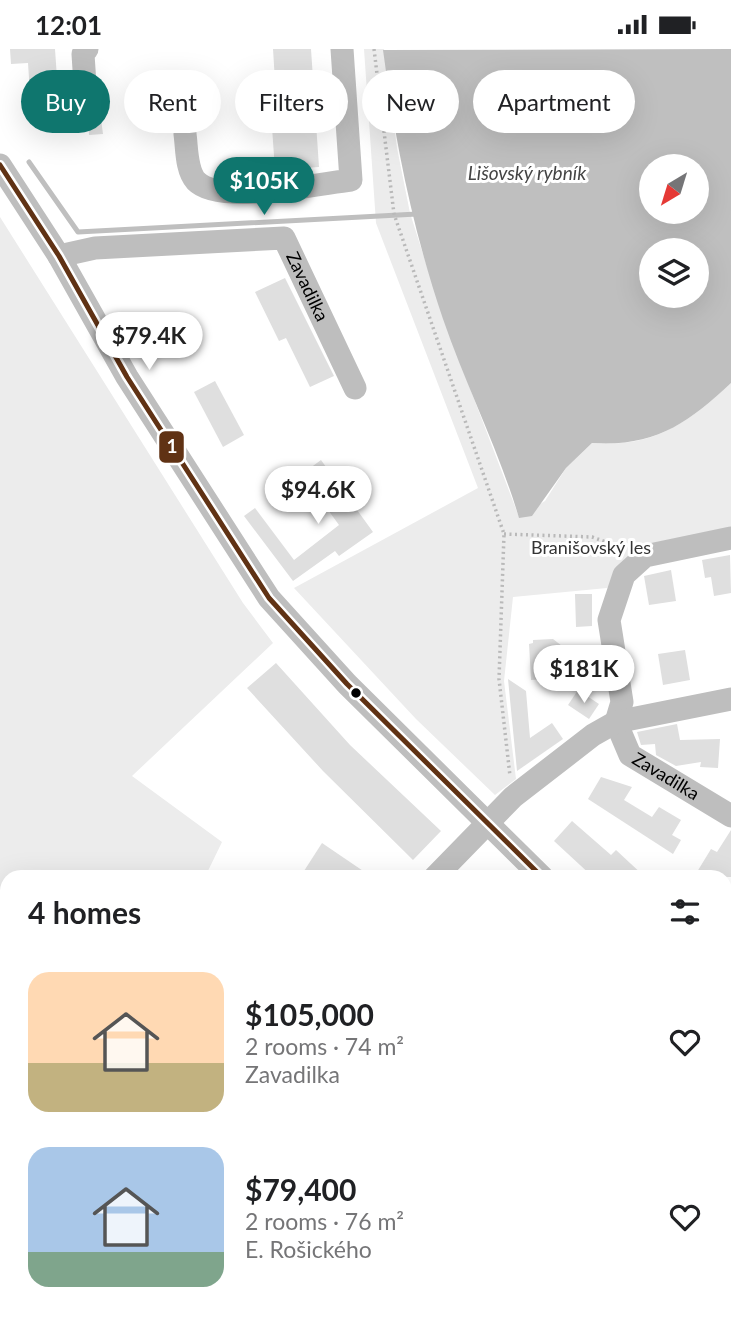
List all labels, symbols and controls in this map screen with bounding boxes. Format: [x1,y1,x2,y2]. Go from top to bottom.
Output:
text: 12:01 [35,9,102,41]
chip: Buy [21,70,110,133]
chip: Rent [124,70,221,133]
chip: Filters [235,70,348,133]
chip: New [362,70,459,133]
chip: Apartment [473,70,635,133]
north arrow [639,154,709,224]
map controls [639,154,709,308]
pin: $105K [215,157,313,217]
water label: Lišovský rybník [468,161,587,184]
text: $105K [229,166,299,194]
button: layers [639,238,709,308]
street label: Zavadilka [282,248,334,325]
pin: $79.4K [92,313,206,372]
text: $79.4K [112,321,186,349]
line badge: 1 [158,430,185,464]
text: 1 [166,434,178,457]
pin: $94.6K [261,467,375,526]
text: $94.6K [281,475,355,503]
park label: Branišovský les [531,536,651,558]
pin: $181K [535,645,633,705]
text: $181K [549,654,619,682]
unlabelled marker [349,686,363,700]
street label: Zavadilka [629,747,704,804]
icon: filters [666,893,704,931]
text: 4 homes [28,894,141,930]
text: $105,000 [245,996,374,1032]
icon: home [84,1000,168,1084]
icon: heart [666,1023,704,1061]
text: 2 rooms · 74 m² [245,1032,404,1060]
text: Zavadilka [245,1060,340,1088]
text: $79,400 [245,1171,356,1207]
icon: home [84,1175,168,1259]
icon: heart [666,1198,704,1236]
text: 2 rooms · 76 m² [245,1207,404,1235]
text: E. Rošického [245,1235,372,1263]

